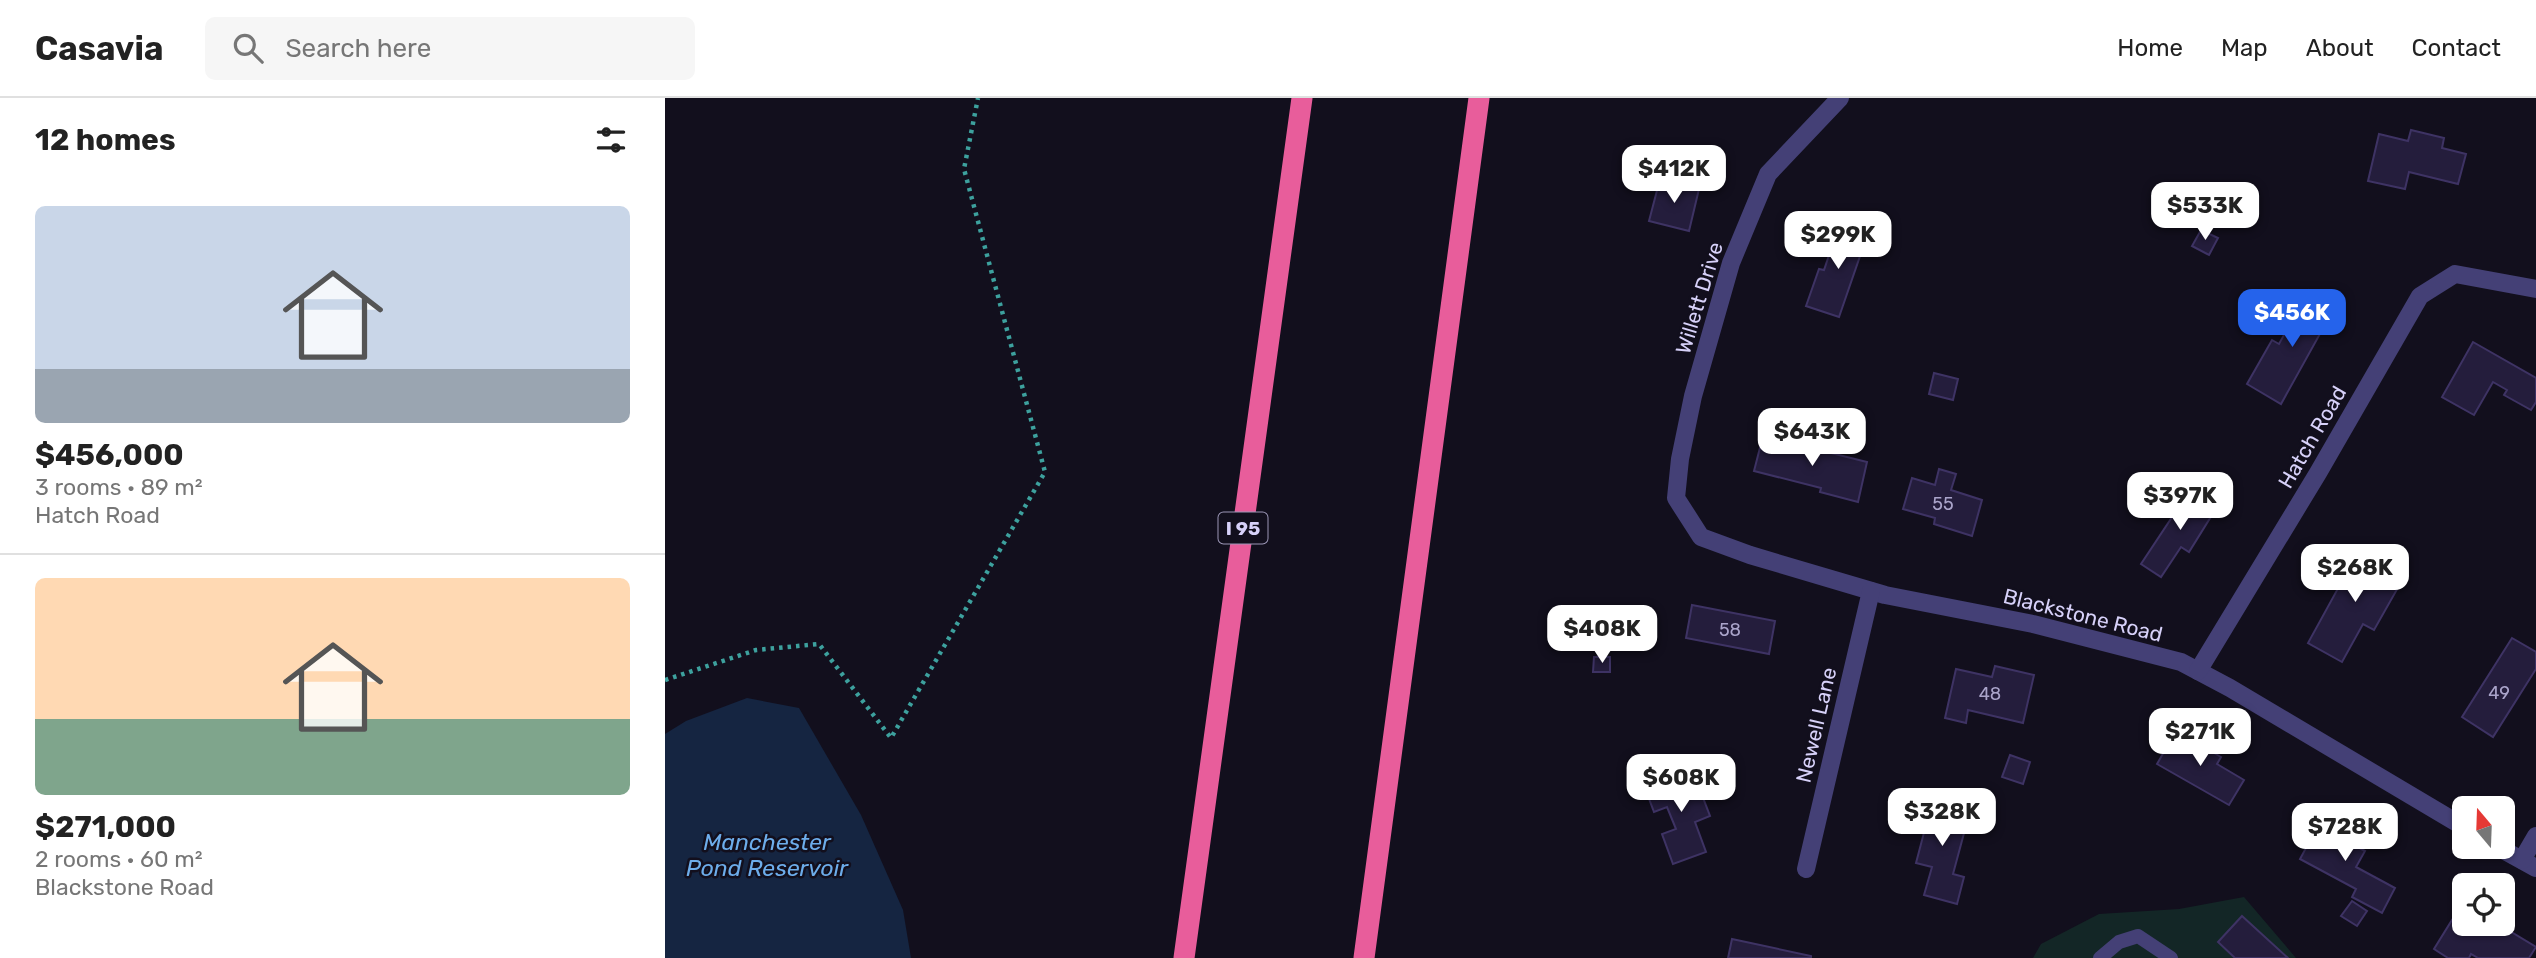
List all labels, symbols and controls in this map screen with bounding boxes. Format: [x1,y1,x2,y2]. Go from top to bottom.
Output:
search box [205,17,695,80]
text: Casavia [35,29,163,68]
icon: search [229,29,267,67]
text: Search here [285,33,431,64]
text: Home [2117,34,2183,62]
text: Map [2221,34,2268,62]
text: About [2306,34,2374,62]
text: Contact [2412,34,2501,62]
icon: filters [592,121,630,159]
text: 12 homes [35,122,176,158]
pin: $412K [1625,146,1723,205]
text: $412K [1638,154,1710,182]
pin: $533K [2156,183,2254,242]
text: $533K [2167,191,2243,219]
pin: $299K [1789,212,1887,271]
text: $299K [1800,220,1876,248]
street label: Willett Drive [1670,239,1728,357]
icon: home [270,252,396,378]
pin: $456K [2243,289,2341,349]
text: $456K [2254,298,2330,326]
street label: Hatch Road [2273,381,2351,493]
pin: $643K [1763,408,1861,468]
text: $643K [1774,417,1850,445]
text: $456,000 [35,437,184,473]
pin: $397K [2131,472,2229,532]
text: 3 rooms · 89 m² [35,473,203,501]
text: $397K [2143,481,2217,509]
house number: 55 [1932,493,1954,515]
text: Hatch Road [35,501,160,529]
road number: I 95 [1219,512,1267,544]
pin: $268K [2306,545,2404,604]
text: $268K [2317,553,2393,581]
street label: Blackstone Road [2001,583,2165,647]
pin: $408K [1553,606,1651,665]
text: $408K [1563,614,1641,642]
house number: 58 [1719,619,1741,641]
icon: home [270,624,396,750]
street label: Newell Lane [1791,665,1841,785]
house number: 49 [2488,682,2510,704]
house number: 48 [1979,683,2001,705]
pin: $271K [2151,708,2249,768]
text: $271K [2165,717,2235,745]
pin: $608K [1632,754,1730,814]
text: $608K [1643,763,1719,791]
pin: $328K [1893,788,1991,848]
north arrow [2452,796,2515,859]
map controls [2452,796,2515,936]
text: $328K [1904,797,1980,825]
pin: $728K [2296,804,2394,863]
text: $271,000 [35,809,176,845]
text: $728K [2308,812,2382,840]
water label: Manchester Pond Reservoir [686,828,849,882]
text: 2 rooms · 60 m² [35,845,203,873]
text: Blackstone Road [35,873,214,901]
button: locate [2452,873,2515,936]

